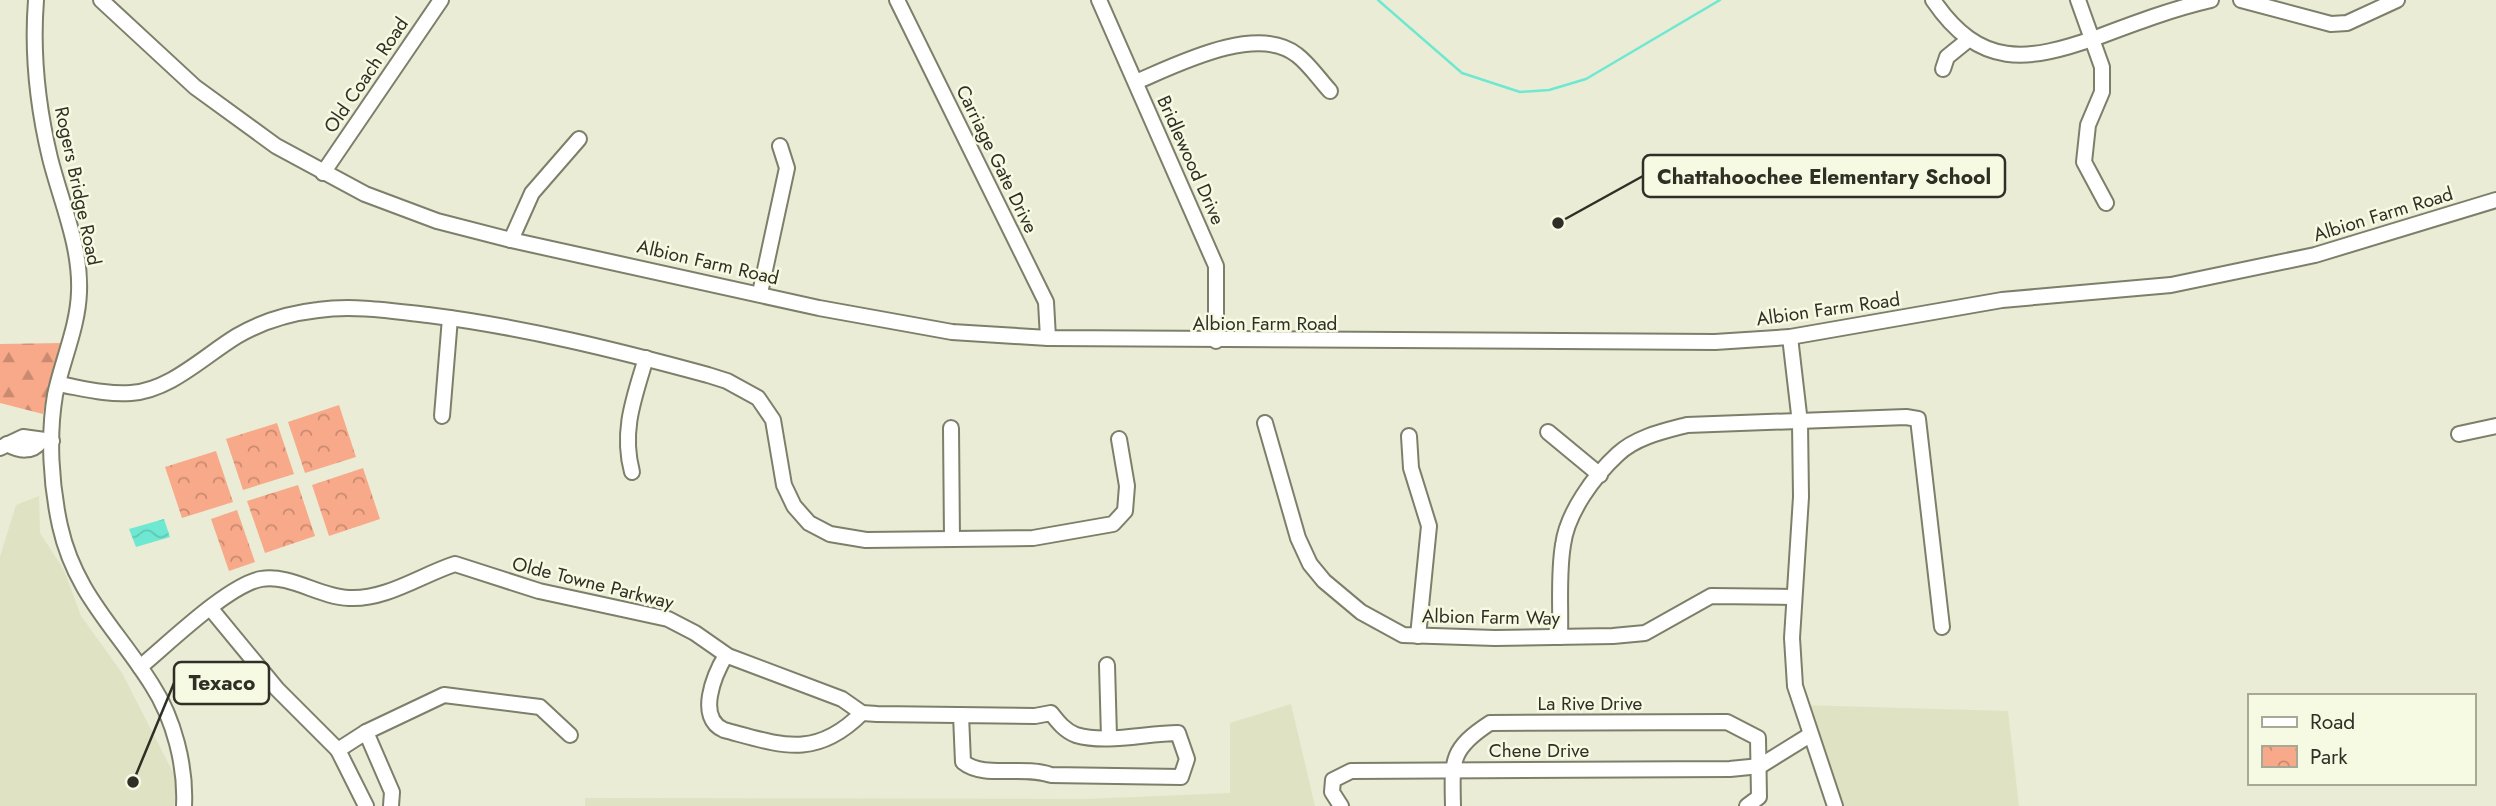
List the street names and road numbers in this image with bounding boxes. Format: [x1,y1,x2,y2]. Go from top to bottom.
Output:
street label: Old Coach Road [317,12,415,138]
street label: Carriage Gate Drive [949,80,1045,238]
street label: Bridlewood Drive [1150,91,1232,229]
street label: Rogers Bridge Road [48,104,108,268]
street label: Albion Farm Road [2310,180,2456,248]
street label: Albion Farm Road [634,233,782,291]
street label: Albion Farm Road [1754,286,1902,332]
street label: Albion Farm Road [1193,310,1337,337]
street label: Olde Towne Parkway [509,550,677,616]
street label: Albion Farm Way [1422,602,1561,632]
street label: La Rive Drive [1538,690,1643,717]
street label: Chene Drive [1489,737,1589,764]

